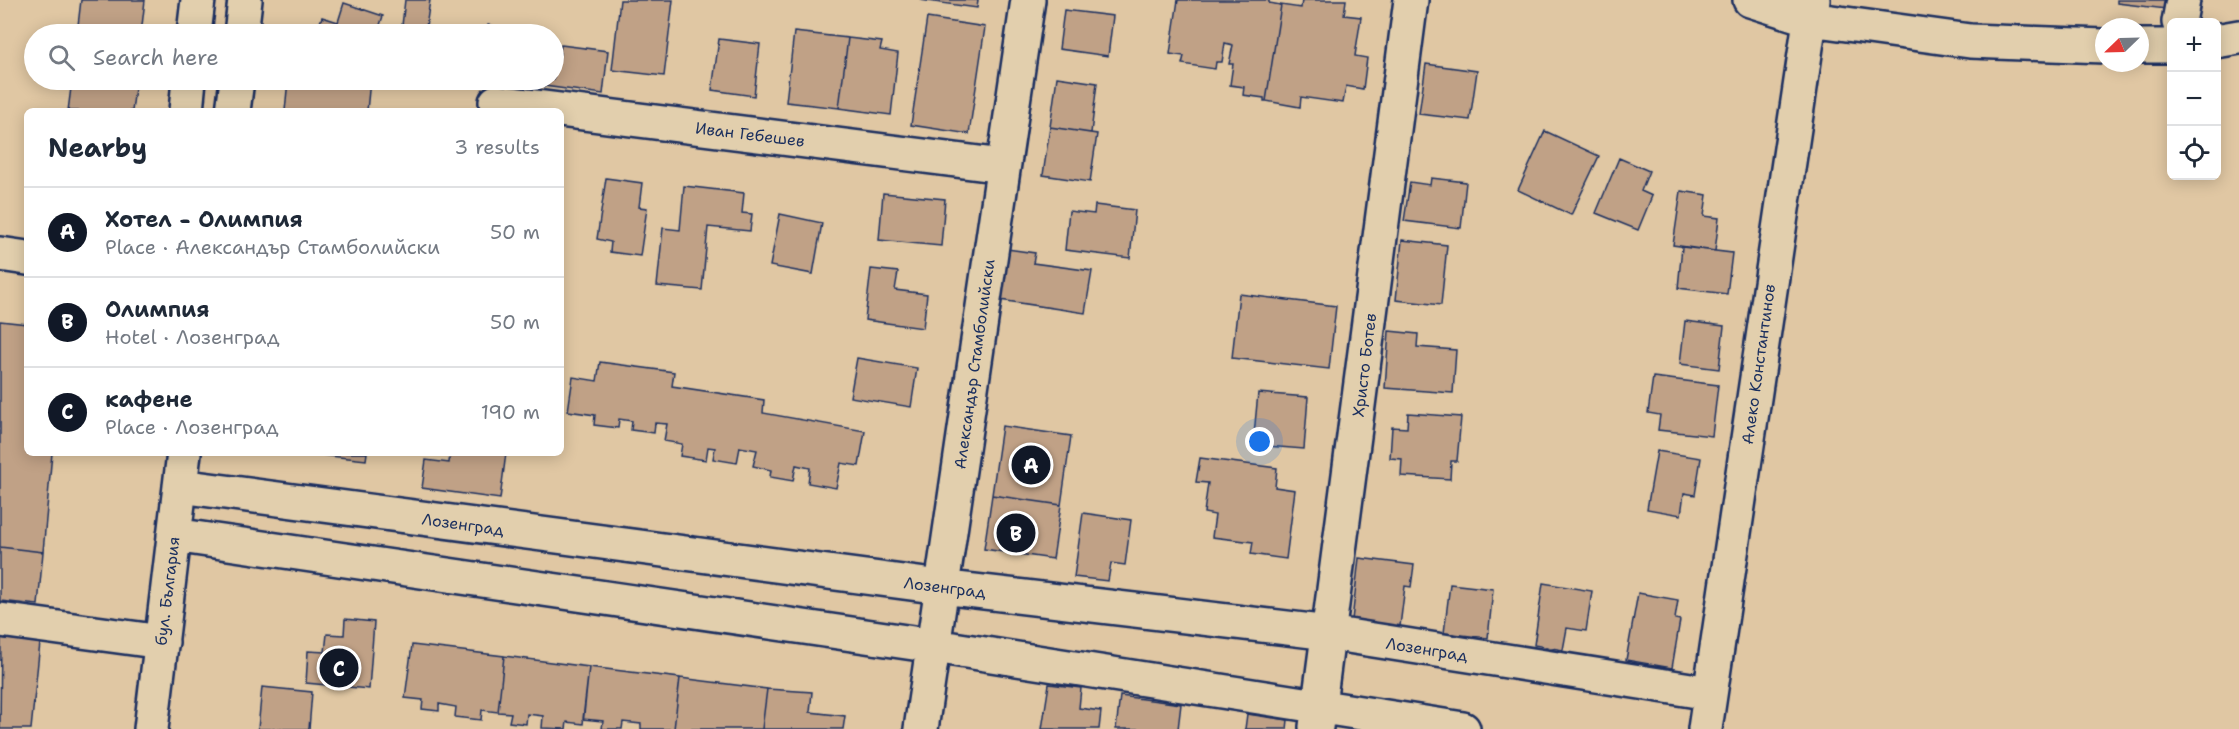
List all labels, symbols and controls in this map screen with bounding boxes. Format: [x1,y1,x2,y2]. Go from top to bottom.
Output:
north arrow [2095,18,2149,72]
map controls [2167,18,2221,180]
button: + [2167,18,2221,72]
search box [24,24,564,90]
icon: search [45,41,78,74]
text: Search here [93,43,219,72]
button: − [2167,72,2221,126]
street label: Иван Гебешев [694,117,806,152]
button: locate [2167,126,2221,180]
text: Nearby [48,130,147,165]
text: 3 results [454,134,540,160]
text: Хотел - Олимпия [105,205,303,234]
text: A [60,219,75,245]
text: 50 m [490,219,540,245]
text: Place · Александър Стамболийски [105,234,440,260]
street label: Александър Стамболийски [949,258,1000,470]
street label: Алеко Константинов [1737,283,1780,446]
text: Олимпия [105,295,209,324]
text: B [61,309,74,335]
text: 50 m [490,309,540,335]
street label: Христо Ботев [1348,312,1381,418]
text: Hotel · Лозенград [105,324,280,350]
text: кафене [105,385,193,414]
text: C [61,399,74,425]
text: 190 m [481,399,540,425]
text: Place · Лозенград [105,414,279,440]
your location [1245,427,1274,456]
pin: A [1012,442,1050,488]
street label: Лозенград [420,508,505,541]
pin: B [996,510,1036,556]
street label: бул. България [150,535,185,647]
street label: Лозенград [903,572,987,603]
street label: Лозенград [1384,633,1469,666]
pin: C [320,646,358,690]

